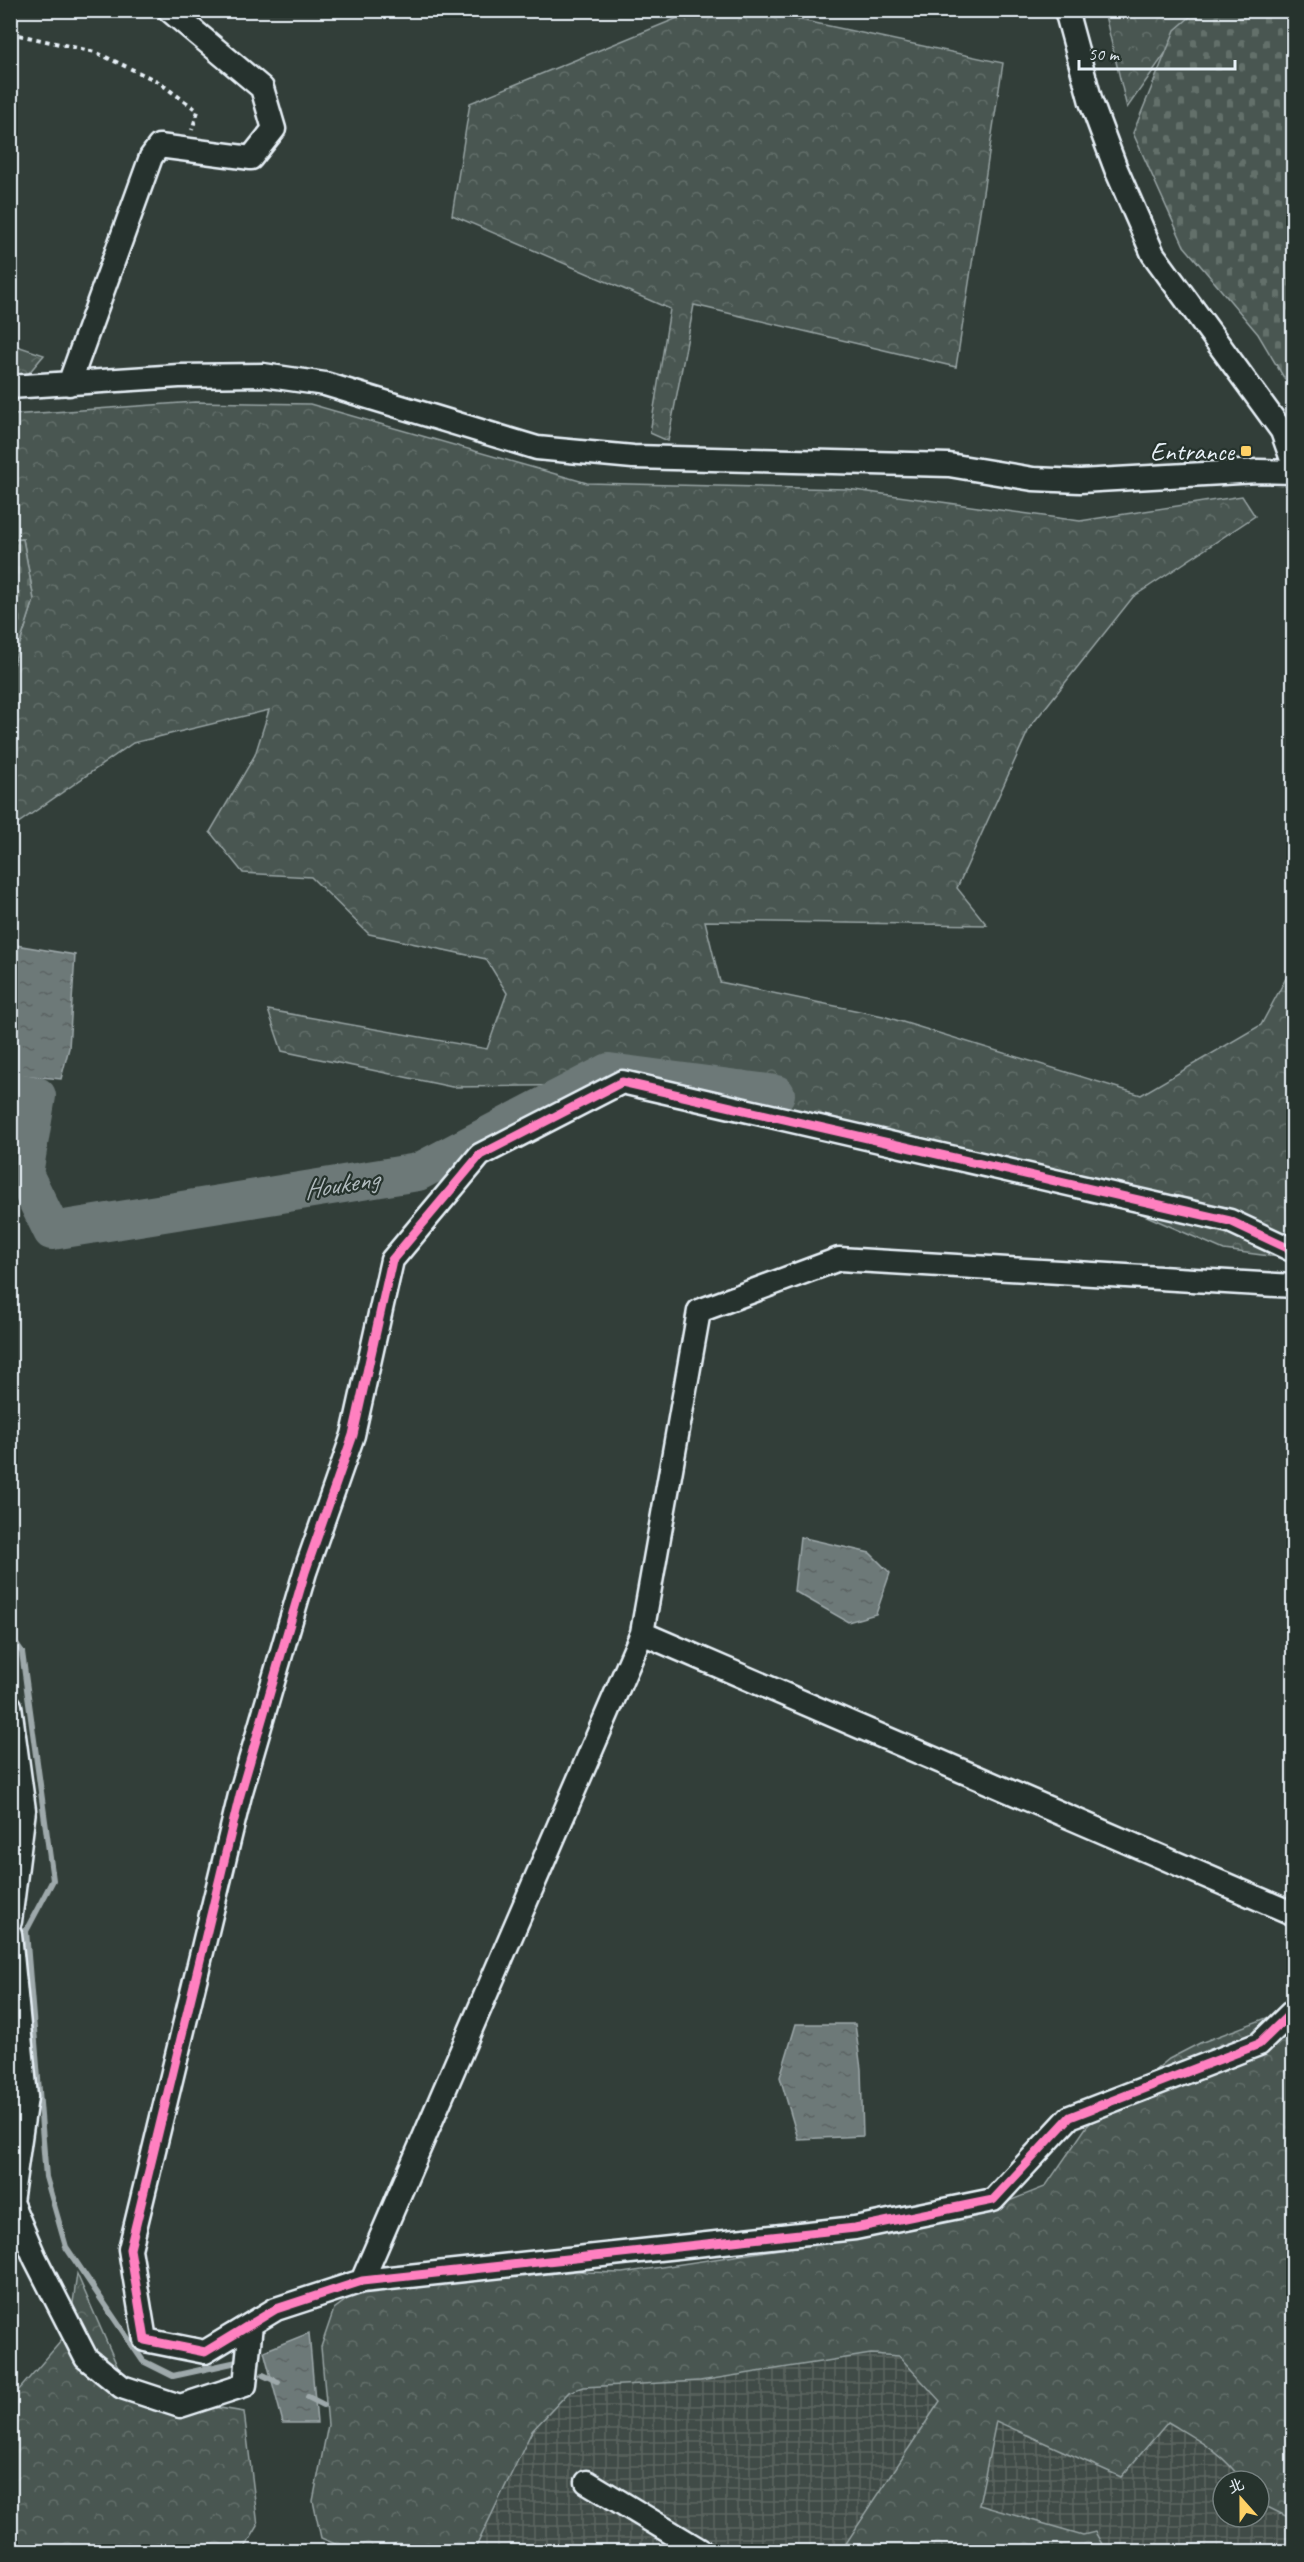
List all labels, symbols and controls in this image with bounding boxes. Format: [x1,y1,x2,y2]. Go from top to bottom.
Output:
scale bar [1079,33,1235,71]
text: 50 m [1088,43,1121,65]
place label: Entrance [1150,435,1236,468]
marker: Entrance [1239,444,1253,458]
water label: Houkeng [301,1161,384,1207]
north arrow [1211,2469,1271,2529]
text: 北 [1225,2474,1247,2498]

